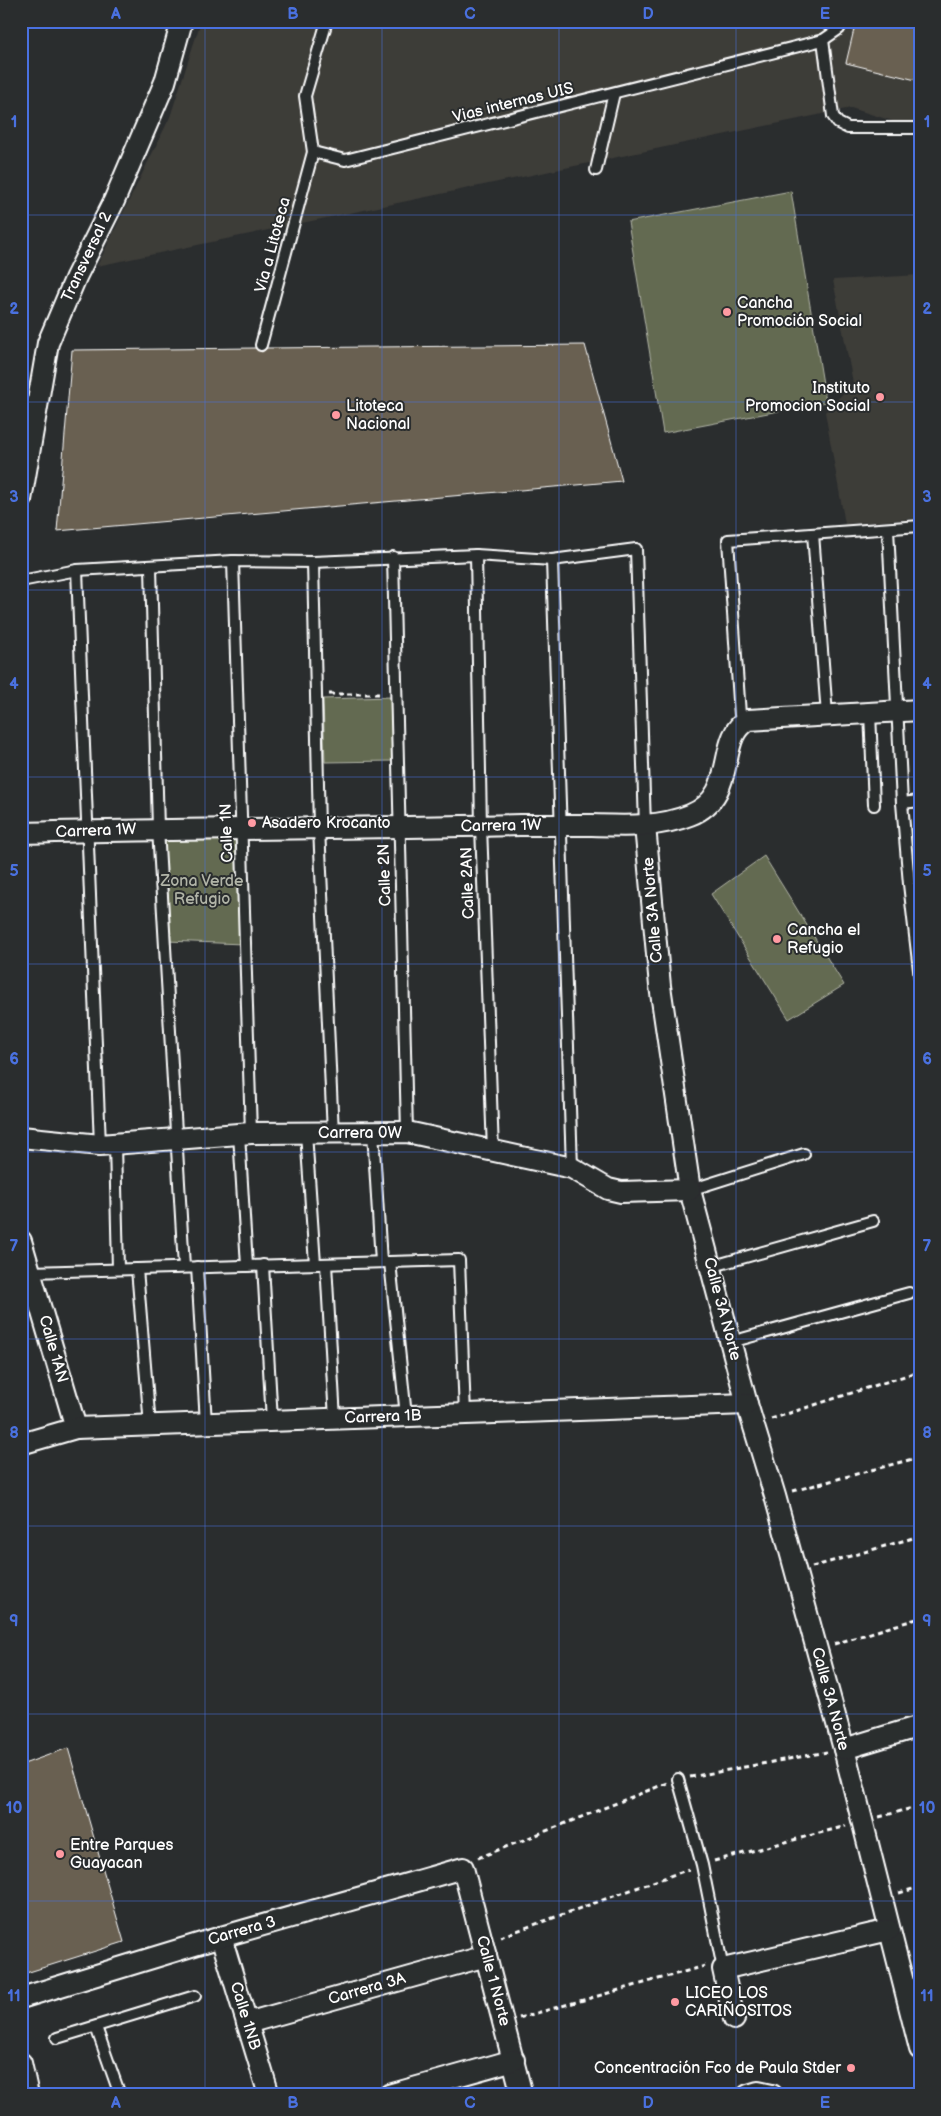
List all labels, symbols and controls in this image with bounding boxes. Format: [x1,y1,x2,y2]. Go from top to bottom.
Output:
text: A [110,5,121,24]
text: B [287,5,299,24]
text: C [464,5,476,24]
text: D [642,5,654,24]
text: E [820,5,830,24]
street label: Vias internas UIS [451,79,575,127]
text: 1 [11,113,17,132]
text: 1 [924,113,930,132]
street label: Via a Litoteca [251,195,295,295]
street label: Transversal 2 [58,208,116,305]
place label: Cancha Promoción Social [737,294,862,331]
text: 2 [9,300,19,319]
text: 2 [922,300,932,319]
marker: Cancha Promoción Social [721,306,733,318]
place label: Instituto Promocion Social [745,379,870,416]
marker: Instituto Promocion Social [874,391,886,403]
place label: Litoteca Nacional [346,397,410,434]
marker: Litoteca Nacional [330,409,342,421]
text: 3 [9,488,19,507]
text: 3 [922,488,932,507]
text: 4 [9,675,19,694]
text: 4 [922,675,932,694]
street label: Calle 1N [216,803,238,863]
place label: Asadero Krocanto [262,814,391,833]
street label: Carrera 1W [460,816,542,836]
marker: Asadero Krocanto [246,817,258,829]
street label: Carrera 1W [55,820,137,842]
street label: Calle 2N [374,843,396,907]
street label: Calle 2AN [457,846,479,920]
street label: Calle 3A Norte [639,856,667,964]
text: 5 [9,862,19,881]
text: 5 [922,862,932,881]
park label: Zona Verde Refugio [159,872,244,909]
place label: Cancha el Refugio [787,921,860,958]
marker: Cancha el Refugio [771,933,783,945]
text: 6 [9,1050,19,1069]
text: 6 [922,1050,932,1069]
street label: Carrera 0W [318,1124,402,1143]
text: 7 [10,1237,19,1256]
text: 7 [923,1237,932,1256]
street label: Calle 3A Norte [699,1255,745,1363]
street label: Calle 1AN [34,1313,72,1385]
street label: Carrera 1B [344,1406,422,1428]
text: 8 [9,1424,19,1443]
text: 8 [922,1424,932,1443]
text: 9 [9,1612,19,1631]
text: 9 [922,1612,932,1631]
street label: Calle 3A Norte [807,1645,853,1753]
text: 10 [6,1799,22,1818]
text: 10 [919,1799,935,1818]
place label: Entre Parques Guayacan [70,1836,173,1873]
marker: Entre Parques Guayacan [54,1848,66,1860]
street label: Carrera 3 [206,1912,278,1950]
street label: Calle 1 Norte [472,1934,514,2029]
street label: Carrera 3A [326,1969,408,2009]
street label: Calle 1NB [226,1980,264,2052]
place label: LICEO LOS CARIÑOSITOS [685,1984,792,2021]
text: 11 [7,1987,21,2006]
text: 11 [920,1987,934,2006]
marker: LICEO LOS CARIÑOSITOS [669,1996,681,2008]
place label: Concentración Fco de Paula Stder [594,2059,841,2078]
marker: Concentración Fco de Paula Stder [845,2062,857,2074]
text: A [110,2094,121,2113]
text: B [287,2094,299,2113]
text: C [464,2094,476,2113]
text: D [642,2094,654,2113]
text: E [820,2094,830,2113]

